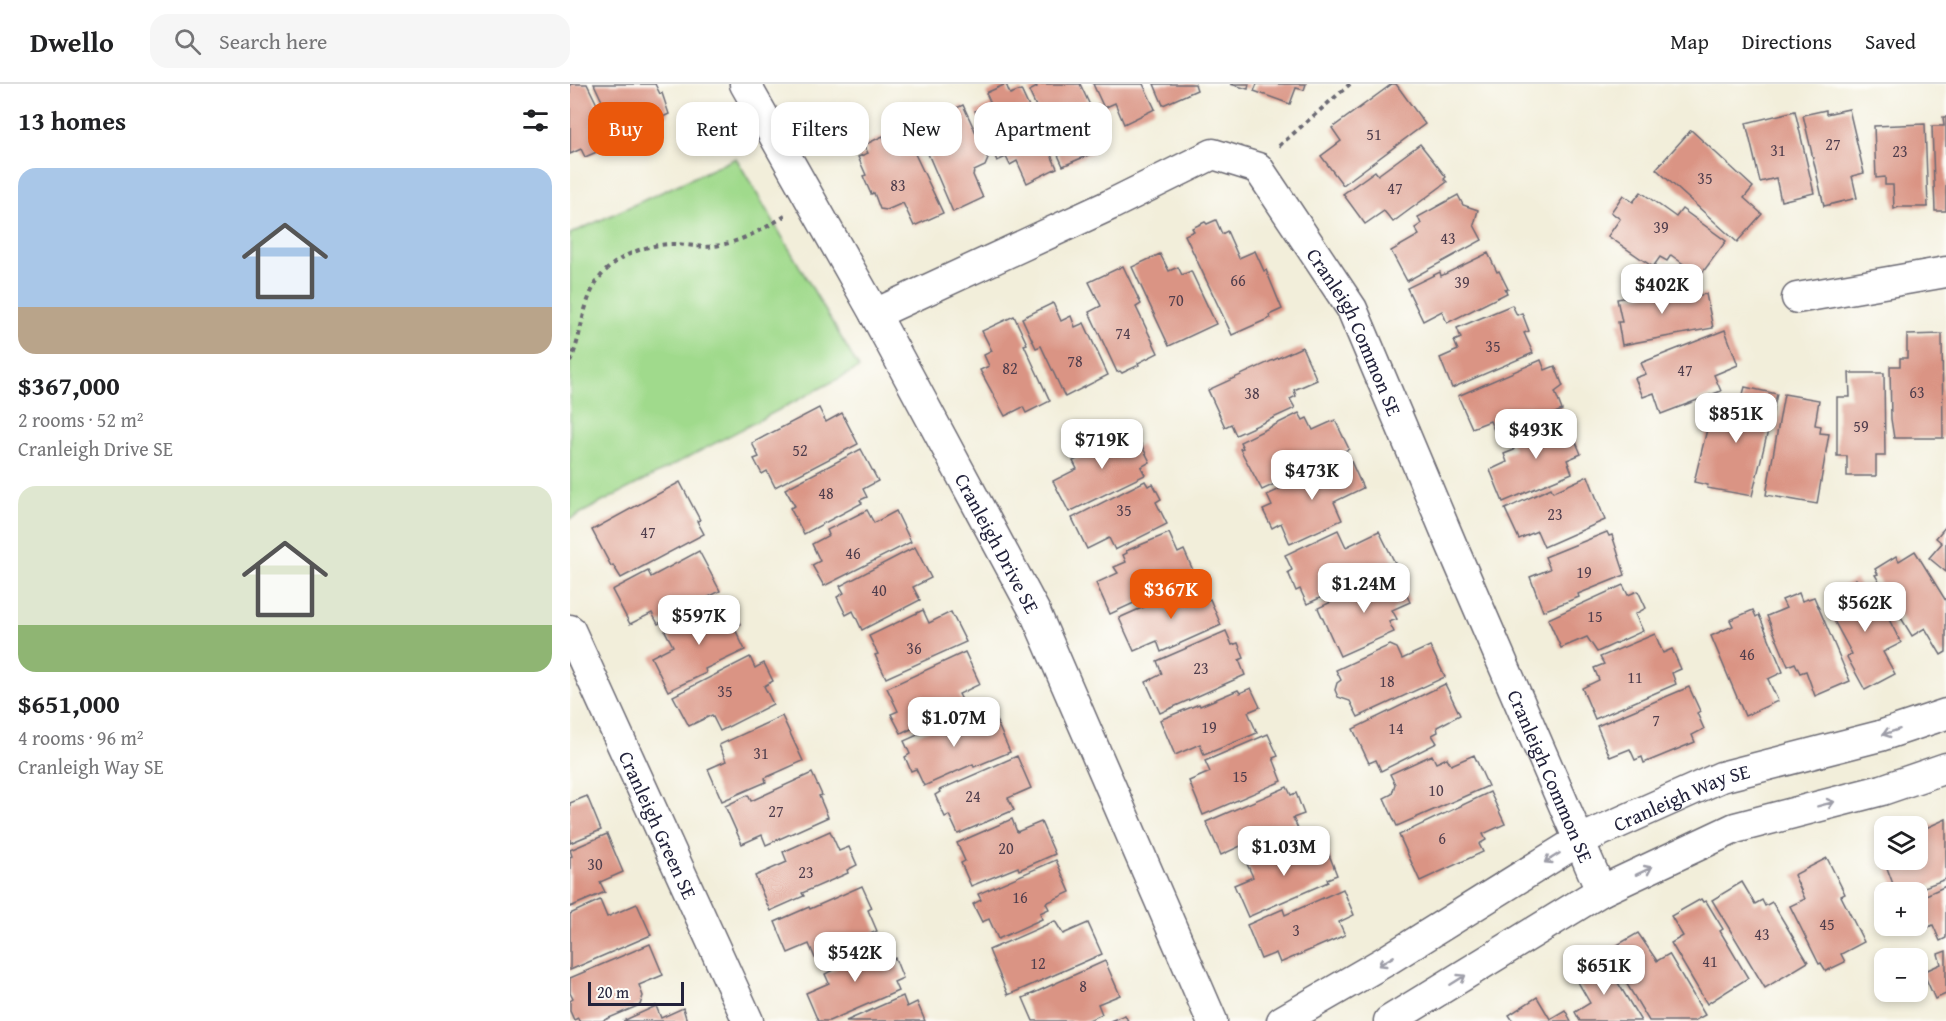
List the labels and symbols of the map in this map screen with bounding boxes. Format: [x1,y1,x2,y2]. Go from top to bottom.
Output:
house number: 51 [1366,122,1382,146]
house number: 27 [1825,132,1841,156]
house number: 31 [1770,138,1786,162]
house number: 23 [1892,139,1908,163]
house number: 35 [1697,166,1713,190]
house number: 83 [890,173,906,197]
house number: 47 [1387,176,1403,200]
house number: 39 [1653,215,1669,239]
house number: 43 [1440,226,1456,250]
street label: Cranleigh Common SE [1300,242,1410,420]
pin: $402K [1620,264,1704,315]
house number: 66 [1230,268,1246,292]
house number: 39 [1454,270,1470,294]
house number: 70 [1168,288,1184,312]
house number: 74 [1115,321,1131,345]
house number: 35 [1485,334,1501,358]
house number: 78 [1067,349,1083,373]
house number: 82 [1002,356,1018,380]
house number: 47 [1677,358,1693,382]
house number: 63 [1909,380,1925,404]
house number: 38 [1244,381,1260,405]
pin: $851K [1694,393,1778,444]
pin: $493K [1494,409,1578,460]
house number: 59 [1853,414,1869,438]
pin: $719K [1060,419,1144,470]
house number: 52 [792,438,808,462]
pin: $473K [1270,450,1354,501]
street label: Cranleigh Drive SE [948,468,1047,618]
house number: 48 [818,481,834,505]
house number: 35 [1116,498,1132,522]
house number: 23 [1547,502,1563,526]
house number: 47 [640,520,656,544]
house number: 46 [845,541,861,565]
house number: 19 [1576,560,1592,584]
pin: $1.24M [1315,563,1413,614]
pin: $367K [1129,569,1213,620]
house number: 40 [871,578,887,602]
pin: $562K [1823,582,1907,633]
pin: $597K [657,595,741,646]
house number: 15 [1587,604,1603,628]
house number: 36 [906,636,922,660]
house number: 46 [1739,642,1755,666]
house number: 23 [1193,656,1209,680]
house number: 11 [1627,665,1643,689]
house number: 18 [1379,669,1395,693]
house number: 35 [717,679,733,703]
street label: Cranleigh Common SE [1501,685,1601,867]
pin: $1.07M [905,697,1003,748]
house number: 7 [1652,708,1660,732]
house number: 19 [1201,715,1217,739]
house number: 14 [1388,716,1404,740]
one-way arrow [1882,728,1901,739]
house number: 31 [753,741,769,765]
street label: Cranleigh Green SE [612,746,705,904]
street label: Cranleigh Way SE [1608,756,1752,838]
house number: 15 [1232,764,1248,788]
house number: 10 [1428,778,1444,802]
house number: 24 [965,784,981,808]
one-way arrow [1816,798,1835,810]
house number: 27 [768,799,784,823]
pin: $1.03M [1235,826,1333,877]
house number: 6 [1438,826,1446,850]
house number: 20 [998,836,1014,860]
house number: 30 [587,852,603,876]
one-way arrow [1544,852,1561,864]
house number: 23 [798,860,814,884]
one-way arrow [1634,864,1652,876]
house number: 16 [1012,885,1028,909]
house number: 45 [1819,912,1835,936]
house number: 3 [1292,918,1300,942]
house number: 43 [1754,922,1770,946]
pin: $542K [813,932,897,983]
pin: $651K [1562,945,1646,996]
house number: 41 [1702,949,1718,973]
house number: 12 [1030,951,1046,975]
one-way arrow [1378,955,1395,967]
house number: 8 [1079,974,1087,998]
one-way arrow [1449,974,1466,986]
scale bar [588,979,684,1006]

